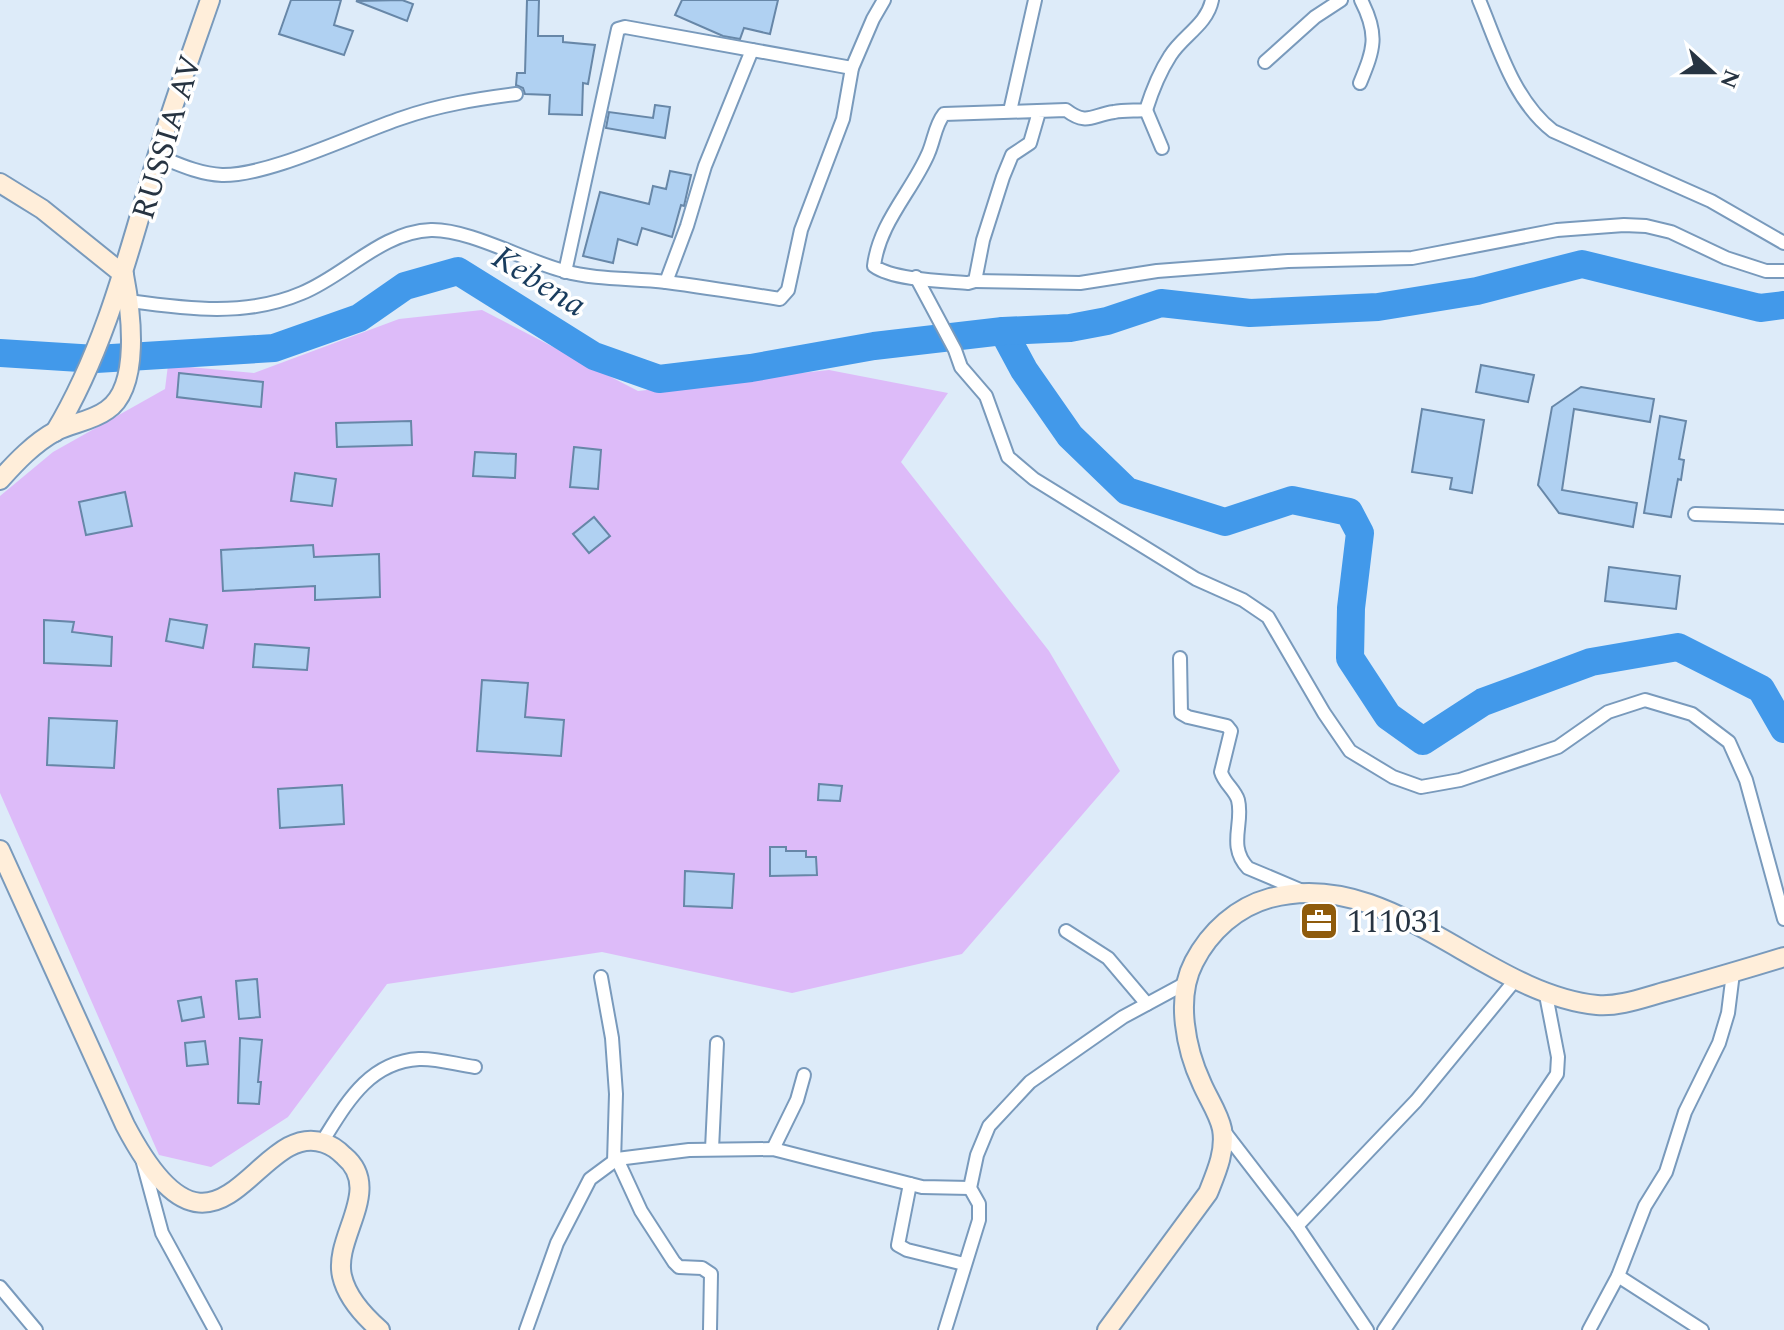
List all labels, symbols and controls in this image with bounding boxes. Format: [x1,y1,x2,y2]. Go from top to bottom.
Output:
north arrow [1672,32,1752,112]
street label: RUSSIA AV [119,49,216,226]
text: N [1711,64,1748,93]
water label: Kebena [482,232,596,331]
place label: 111031 [1347,898,1443,947]
office icon: 111031 [1298,900,1340,942]

